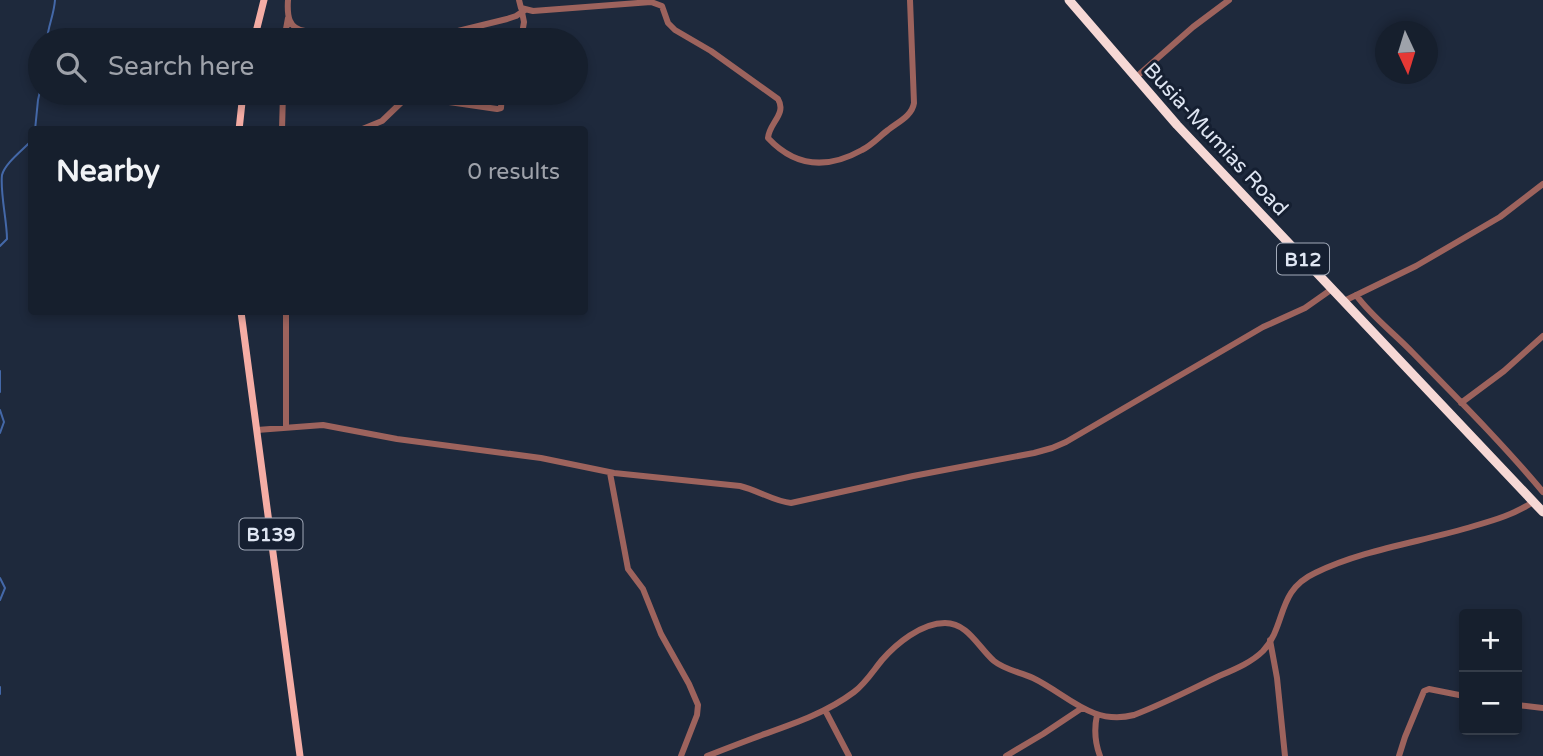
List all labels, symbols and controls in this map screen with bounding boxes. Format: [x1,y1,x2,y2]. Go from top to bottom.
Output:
north arrow [1375,21,1438,84]
search box [28,28,588,105]
icon: search [52,48,90,86]
text: Search here [108,51,254,82]
street label: Busia-Mumias Road [1138,58,1293,221]
text: Nearby [56,153,160,190]
text: 0 results [467,158,560,186]
road number: B12 [1277,244,1329,274]
road number: B139 [240,519,302,550]
map controls [1459,609,1522,735]
button: + [1459,609,1522,672]
button: − [1459,672,1522,735]

